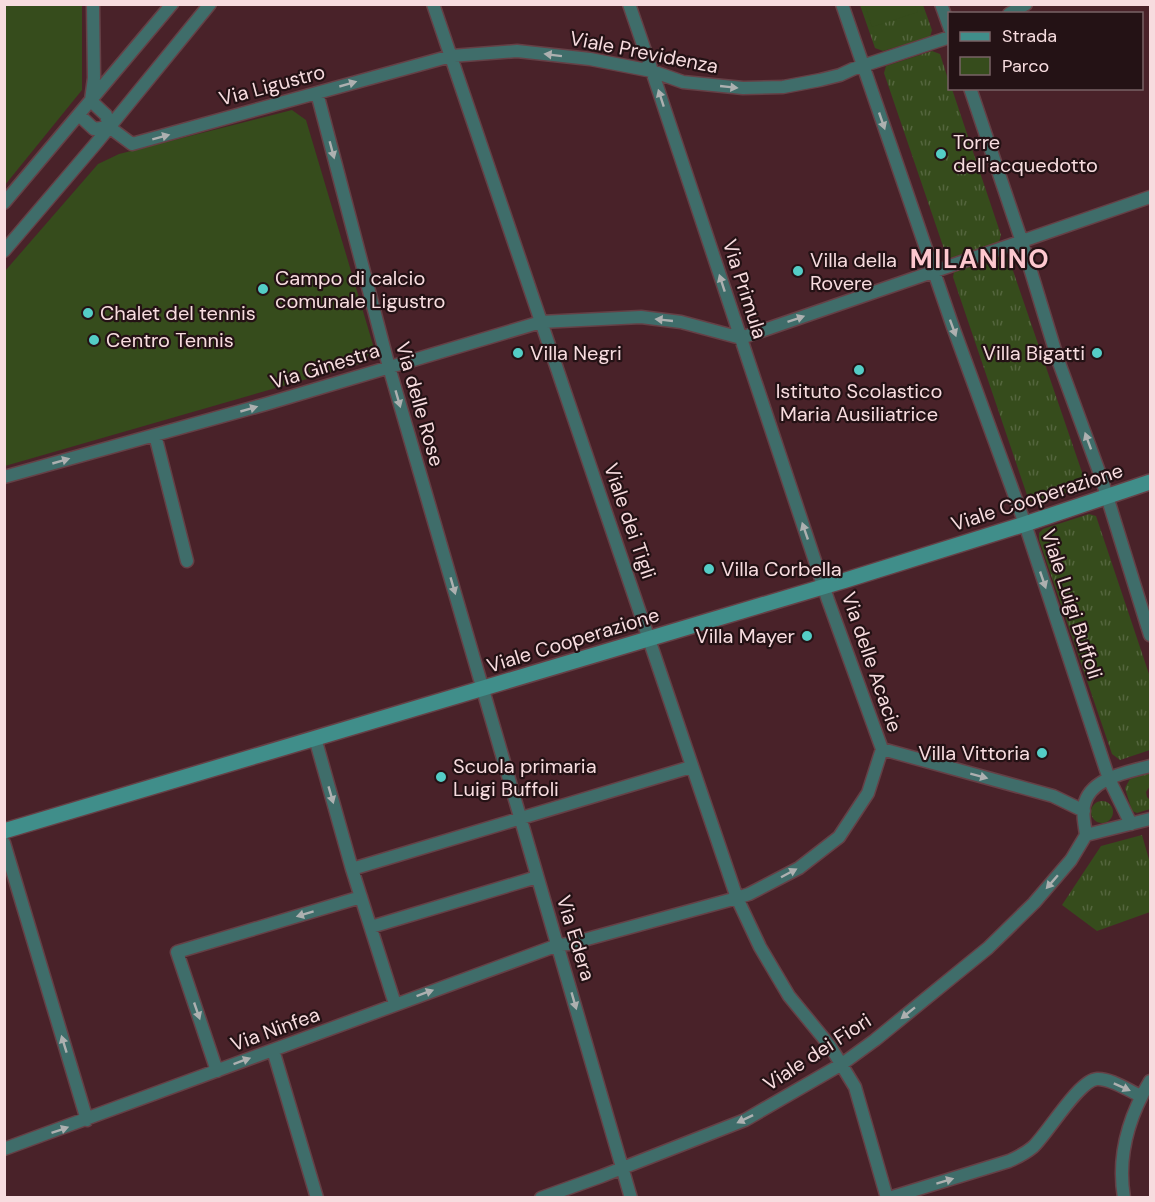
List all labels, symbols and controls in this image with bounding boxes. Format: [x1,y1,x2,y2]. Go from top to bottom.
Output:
legend [948,12,1143,90]
text: Strada [1002,24,1057,48]
street label: Viale Previdenza [568,25,720,79]
one-way arrow [544,50,563,60]
text: Parco [1002,54,1049,78]
street label: Via Ligustro [216,58,328,112]
one-way arrow [339,79,358,89]
one-way arrow [720,82,739,92]
one-way arrow [656,88,666,106]
one-way arrow [878,112,888,130]
place label: Torre dell'acquedotto [953,129,1098,178]
one-way arrow [151,131,170,141]
one-way arrow [327,141,337,159]
marker: Torre dell'acquedotto [934,147,948,161]
street label: Via Primula [717,236,773,342]
district label: MILANINO [910,242,1050,276]
place label: Villa della Rovere [810,247,897,296]
marker: Villa della Rovere [791,264,805,278]
place label: Campo di calcio comunale Ligustro [275,265,445,314]
one-way arrow [717,274,727,292]
marker: Campo di calcio comunale Ligustro [256,282,270,296]
place label: Chalet del tennis [100,300,256,326]
marker: Chalet del tennis [81,306,95,320]
one-way arrow [787,314,805,324]
one-way arrow [654,315,673,325]
one-way arrow [949,319,959,337]
place label: Centro Tennis [106,327,234,353]
marker: Centro Tennis [87,333,101,347]
street label: Via Ginestra [267,337,383,395]
street label: Via delle Rose [390,339,450,469]
place label: Villa Negri [530,340,622,366]
place label: Villa Bigatti [983,340,1085,366]
marker: Villa Negri [511,346,525,360]
marker: Villa Bigatti [1090,346,1104,360]
marker: Istituto Scolastico Maria Ausiliatrice [852,363,866,377]
place label: Istituto Scolastico Maria Ausiliatrice [776,378,942,427]
one-way arrow [394,390,403,408]
one-way arrow [240,404,258,413]
one-way arrow [1083,432,1093,450]
one-way arrow [52,456,70,466]
street label: Viale Cooperazione [948,457,1126,537]
street label: Viale dei Tigli [598,460,662,582]
one-way arrow [800,522,810,540]
street label: Viale Luigi Buffoli [1036,526,1108,682]
place label: Villa Corbella [721,556,842,582]
marker: Villa Corbella [702,562,716,576]
one-way arrow [1038,571,1048,589]
one-way arrow [448,577,458,595]
street label: Via delle Acacie [836,588,908,736]
street label: Viale Cooperazione [484,601,662,679]
place label: Villa Mayer [695,623,795,649]
marker: Villa Mayer [800,629,814,643]
place label: Villa Vittoria [918,740,1030,766]
marker: Villa Vittoria [1035,746,1049,760]
place label: Scuola primaria Luigi Buffoli [453,753,597,802]
marker: Scuola primaria Luigi Buffoli [434,770,448,784]
one-way arrow [970,772,988,781]
one-way arrow [327,786,336,804]
one-way arrow [781,868,798,878]
one-way arrow [1046,874,1059,889]
street label: Via Edera [551,892,601,984]
one-way arrow [296,910,314,919]
one-way arrow [416,988,434,998]
one-way arrow [570,992,580,1010]
street label: Via Ninfea [227,1001,323,1057]
one-way arrow [193,1002,202,1020]
street label: Viale dei Fiori [758,1007,876,1097]
one-way arrow [900,1007,916,1020]
one-way arrow [59,1035,68,1053]
one-way arrow [233,1056,251,1066]
one-way arrow [1113,1083,1130,1092]
one-way arrow [736,1114,754,1124]
one-way arrow [51,1124,69,1134]
one-way arrow [936,1176,954,1185]

